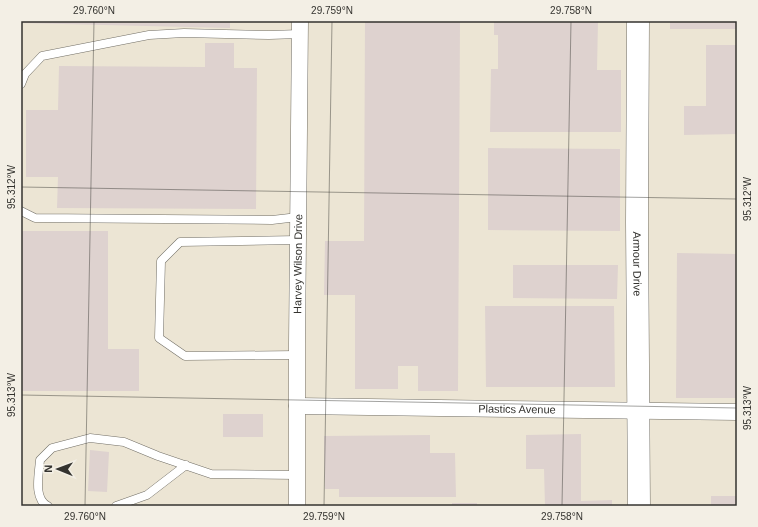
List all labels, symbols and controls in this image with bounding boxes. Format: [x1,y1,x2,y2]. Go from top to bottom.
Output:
text: 29.760°N [73,5,115,16]
text: 29.759°N [311,5,353,16]
text: 29.758°N [550,5,592,16]
text: 95.312°W [6,164,17,209]
text: 95.312°W [742,176,753,221]
street label: Harvey Wilson Drive [291,214,304,314]
street label: Armour Drive [631,232,644,296]
text: 95.313°W [6,372,17,417]
text: 95.313°W [742,385,753,430]
street label: Plastics Avenue [478,402,556,416]
north arrow [38,449,78,489]
text: N [42,465,54,473]
text: 29.760°N [64,511,106,522]
text: 29.759°N [303,511,345,522]
text: 29.758°N [541,511,583,522]

